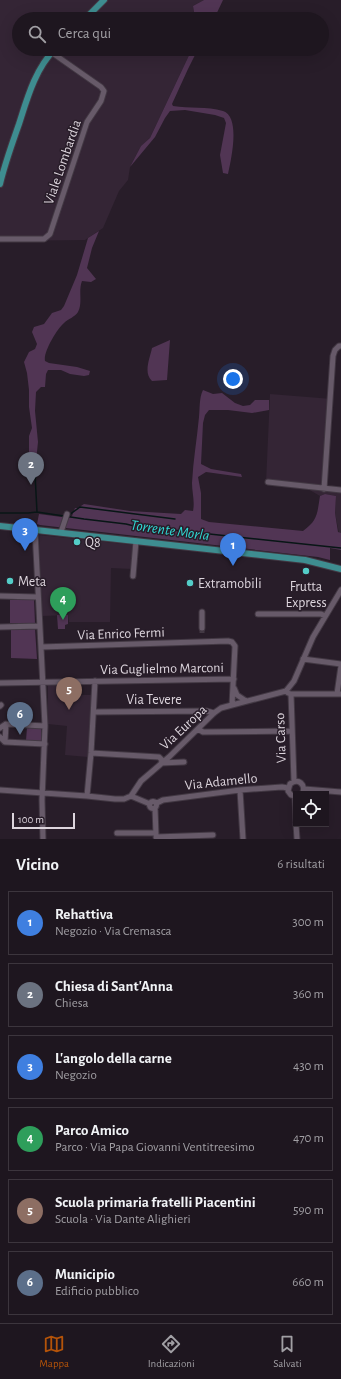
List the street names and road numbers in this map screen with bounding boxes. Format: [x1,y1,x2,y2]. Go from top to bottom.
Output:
street label: Viale Lombardia [42,118,84,207]
street label: Via Enrico Fermi [77,625,165,643]
street label: Via Guglielmo Marconi [100,661,224,677]
street label: Via Tevere [126,693,182,707]
street label: Via Europa [158,702,210,753]
street label: Via Carso [273,712,289,763]
street label: Via Adamello [184,771,258,793]

